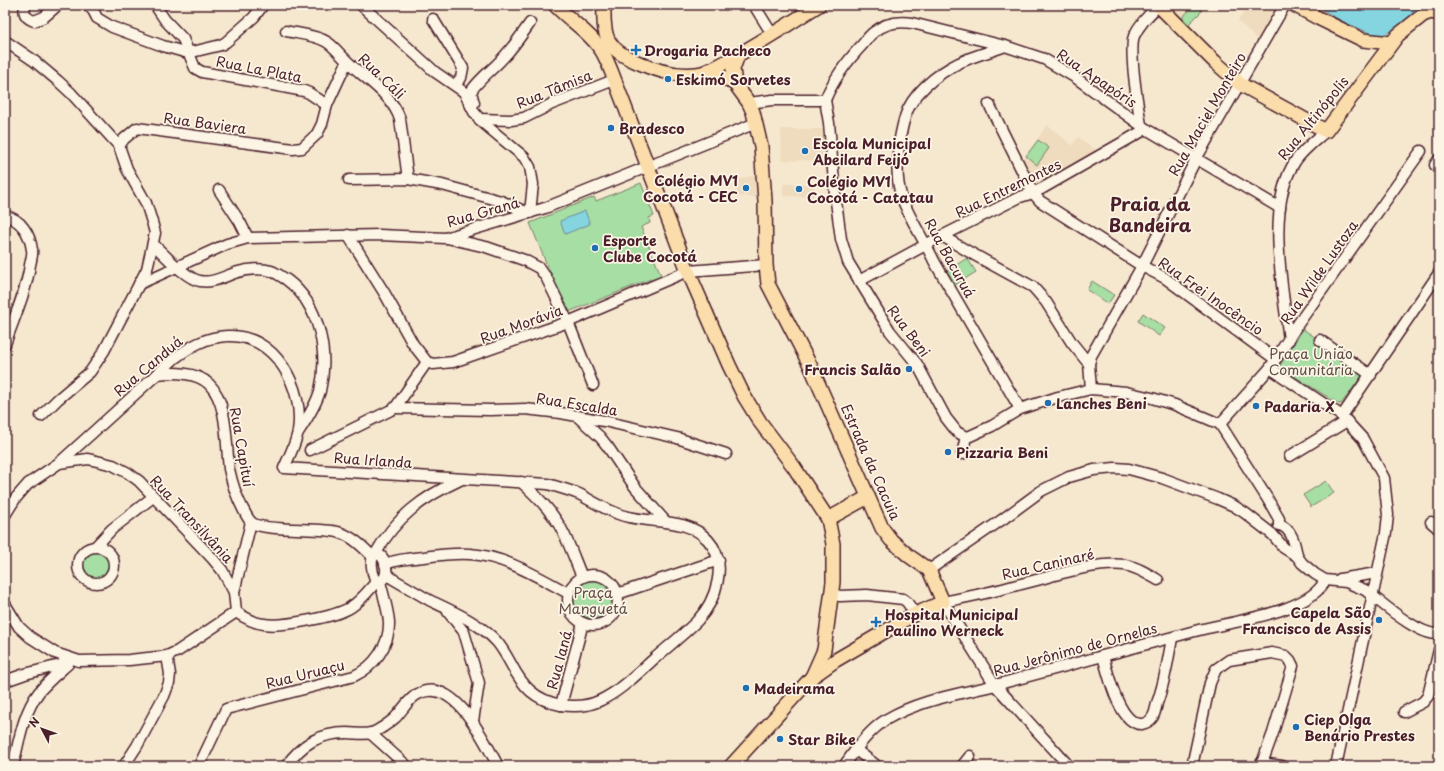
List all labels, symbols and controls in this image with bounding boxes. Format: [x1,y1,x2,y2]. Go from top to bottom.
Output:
place label: Drogaria Pacheco [644,40,771,61]
street label: Rua Apapóris [1053,43,1141,113]
marker: Drogaria Pacheco [631,45,641,55]
street label: Rua Cáli [354,48,410,104]
street label: Rua Maciel Monteiro [1163,48,1251,180]
street label: Rua La Plata [214,50,304,88]
street label: Rua Tâmisa [513,64,595,114]
place label: Eskimó Sorvetes [676,69,791,90]
street label: Rua Altinópolis [1273,72,1353,164]
marker: Eskimó Sorvetes [663,74,673,84]
street label: Rua Baviera [162,107,248,139]
place label: Bradesco [619,118,684,139]
marker: Bradesco [606,123,616,133]
place label: Escola Municipal Abeilard Feijó [812,133,931,170]
marker: Escola Municipal Abeilard Feijó [800,146,810,156]
street label: Rua Entremontes [952,153,1064,223]
place label: Colégio MV1 Cocotá - CEC [643,170,738,207]
place label: Colégio MV1 Cocotá - Catatau [807,171,934,208]
marker: Colégio MV1 Cocotá - CEC [741,183,751,193]
marker: Colégio MV1 Cocotá - Catatau [794,184,804,194]
district label: Praia da Bandeira [1109,190,1192,238]
street label: Rua Graná [444,192,522,232]
street label: Rua Bacuruá [920,215,981,302]
street label: Rua Wilde Lustoza [1275,215,1363,328]
place label: Esporte Clube Cocotá [603,230,697,267]
marker: Esporte Clube Cocotá [590,243,600,253]
street label: Rua Frei Inocêncio [1154,252,1268,340]
street label: Rua Morávia [477,299,566,349]
street label: Rua Beni [883,301,935,361]
street label: Rua Canduá [109,331,187,401]
park label: Praça União Comunitária [1269,343,1353,380]
place label: Francis Salão [804,359,901,380]
marker: Francis Salão [904,364,914,374]
street label: Rua Escalda [535,387,620,421]
place label: Lanches Beni [1056,393,1147,414]
place label: Padaria X [1264,396,1335,417]
marker: Lanches Beni [1043,398,1053,408]
street label: Estrada da Cacuia [836,401,906,524]
marker: Padaria X [1251,401,1261,411]
street label: Rua Capituí [225,405,259,489]
place label: Pizzaria Beni [956,442,1048,463]
street label: Rua Irlanda [333,447,413,473]
marker: Pizzaria Beni [943,447,953,457]
street label: Rua Transilvânia [146,470,239,568]
street label: Rua Caninaré [1000,543,1097,585]
park label: Praça Manguetá [559,582,628,619]
place label: Capela São Francisco de Assis [1242,602,1371,639]
place label: Hospital Municipal Paulino Werneck [885,604,1018,641]
marker: Capela São Francisco de Assis [1374,615,1384,625]
marker: Hospital Municipal Paulino Werneck [870,616,882,628]
street label: Rua Jerônimo de Ornelas [991,617,1159,681]
street label: Rua Ianá [541,628,577,692]
street label: Rua Uruaçu [263,654,347,694]
place label: Madeirama [754,678,835,699]
marker: Madeirama [741,683,751,693]
north arrow [22,709,62,749]
place label: Ciep Olga Benário Prestes [1304,709,1415,746]
text: N [25,713,44,731]
marker: Ciep Olga Benário Prestes [1291,722,1301,732]
place label: Star Bike [788,729,856,750]
marker: Star Bike [775,734,785,744]

